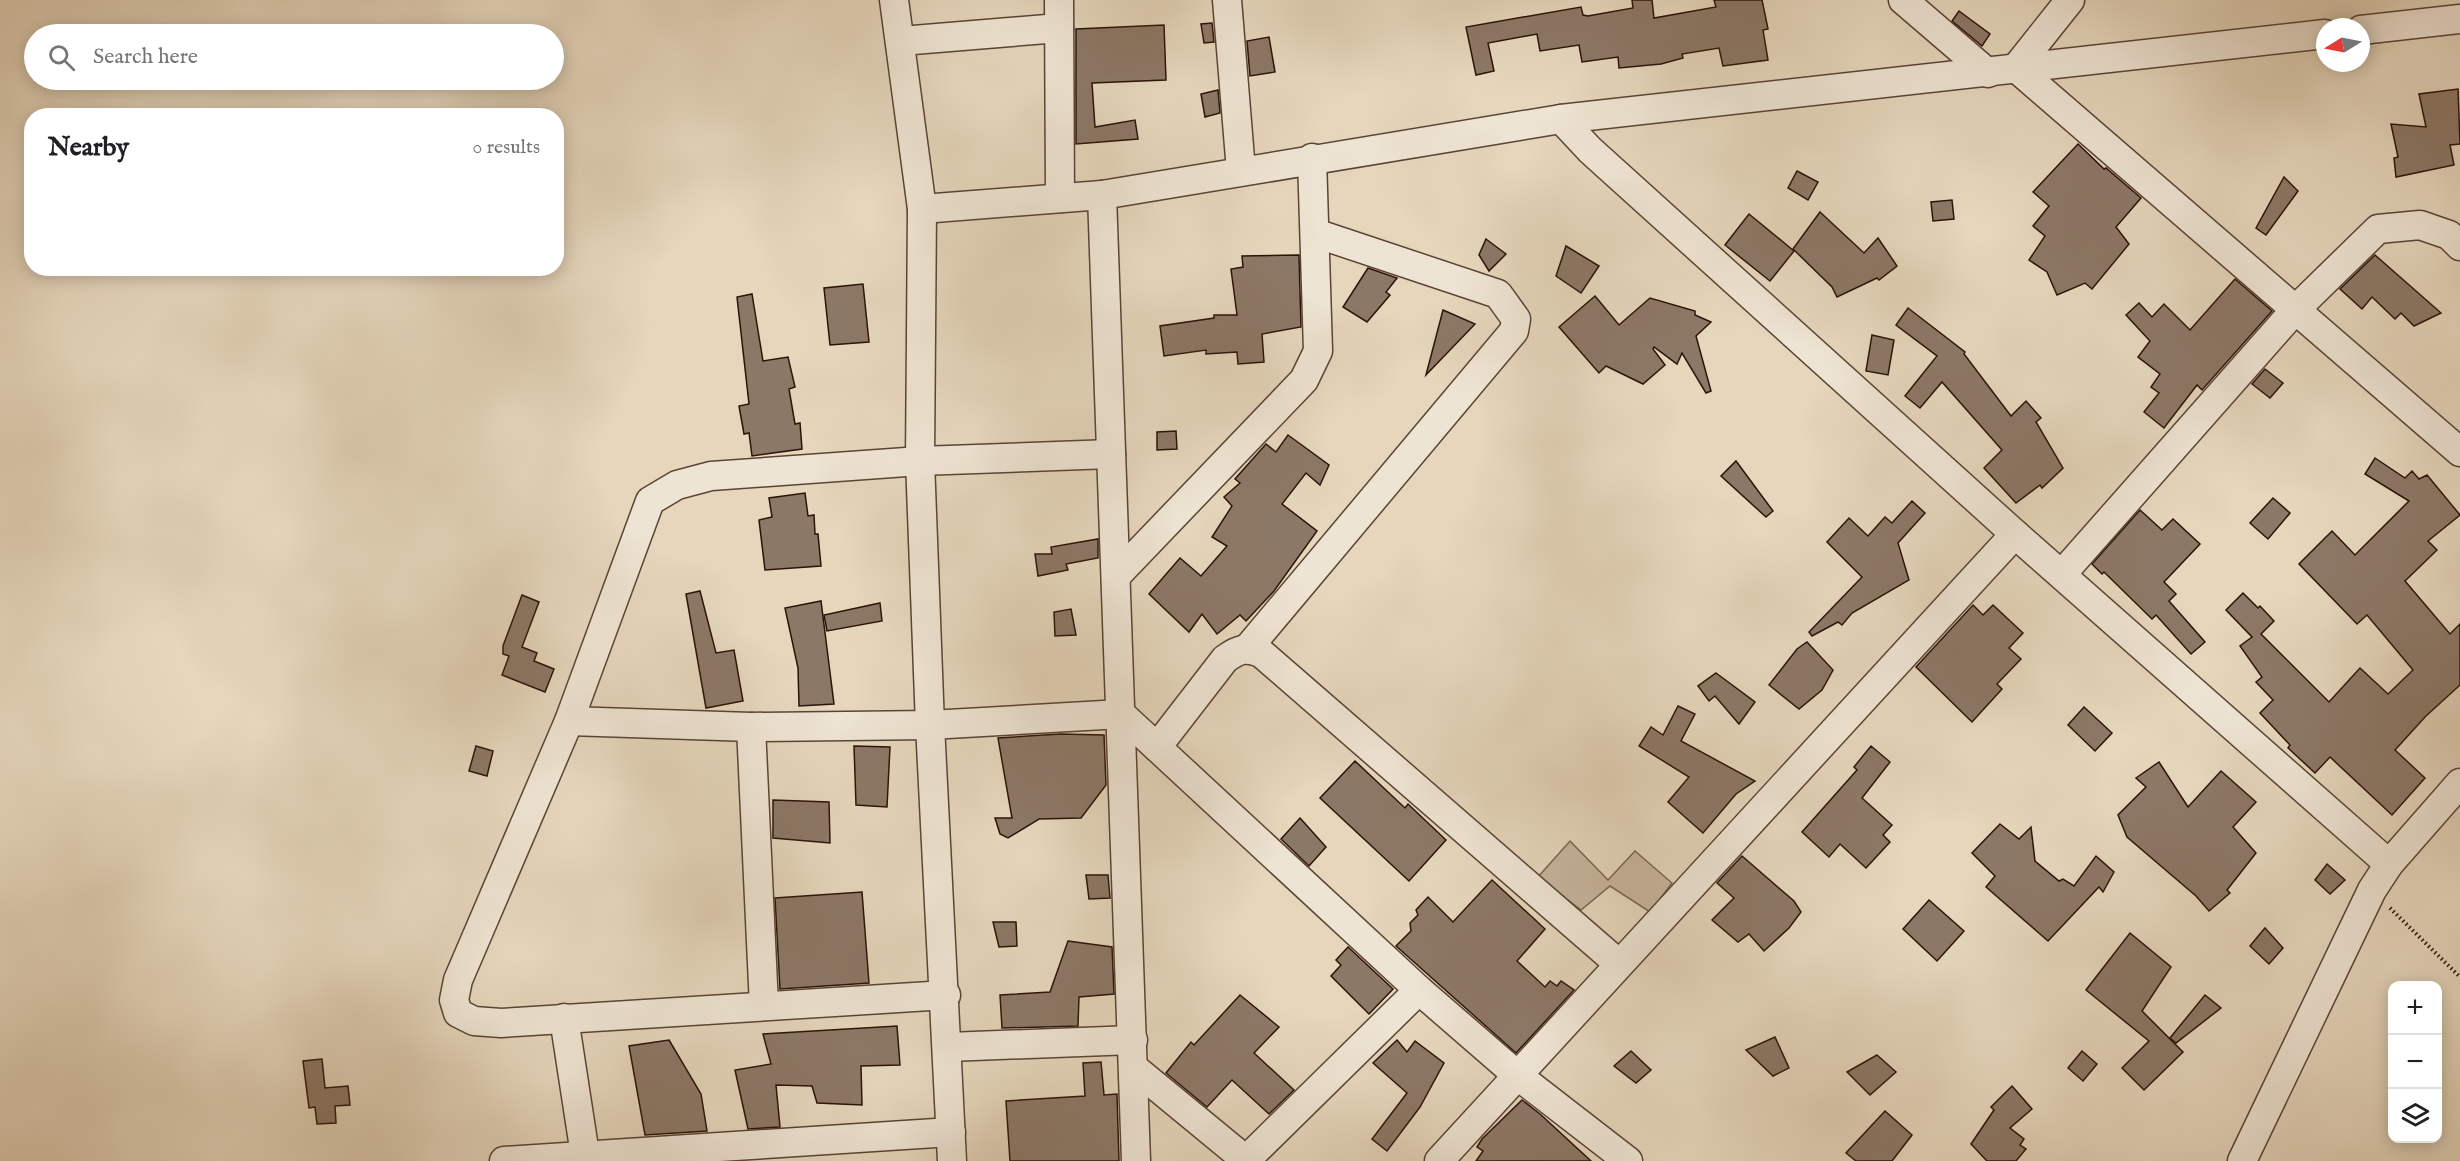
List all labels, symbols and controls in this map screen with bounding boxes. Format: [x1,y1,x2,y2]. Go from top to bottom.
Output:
north arrow [2316,18,2370,72]
search box [24,24,564,90]
icon: search [45,41,78,74]
text: Search here [93,43,198,71]
text: Nearby [48,131,129,164]
text: 0 results [473,135,540,160]
map controls [2388,981,2442,1143]
button: + [2388,981,2442,1035]
button: − [2388,1035,2442,1089]
button: layers [2388,1089,2442,1143]

